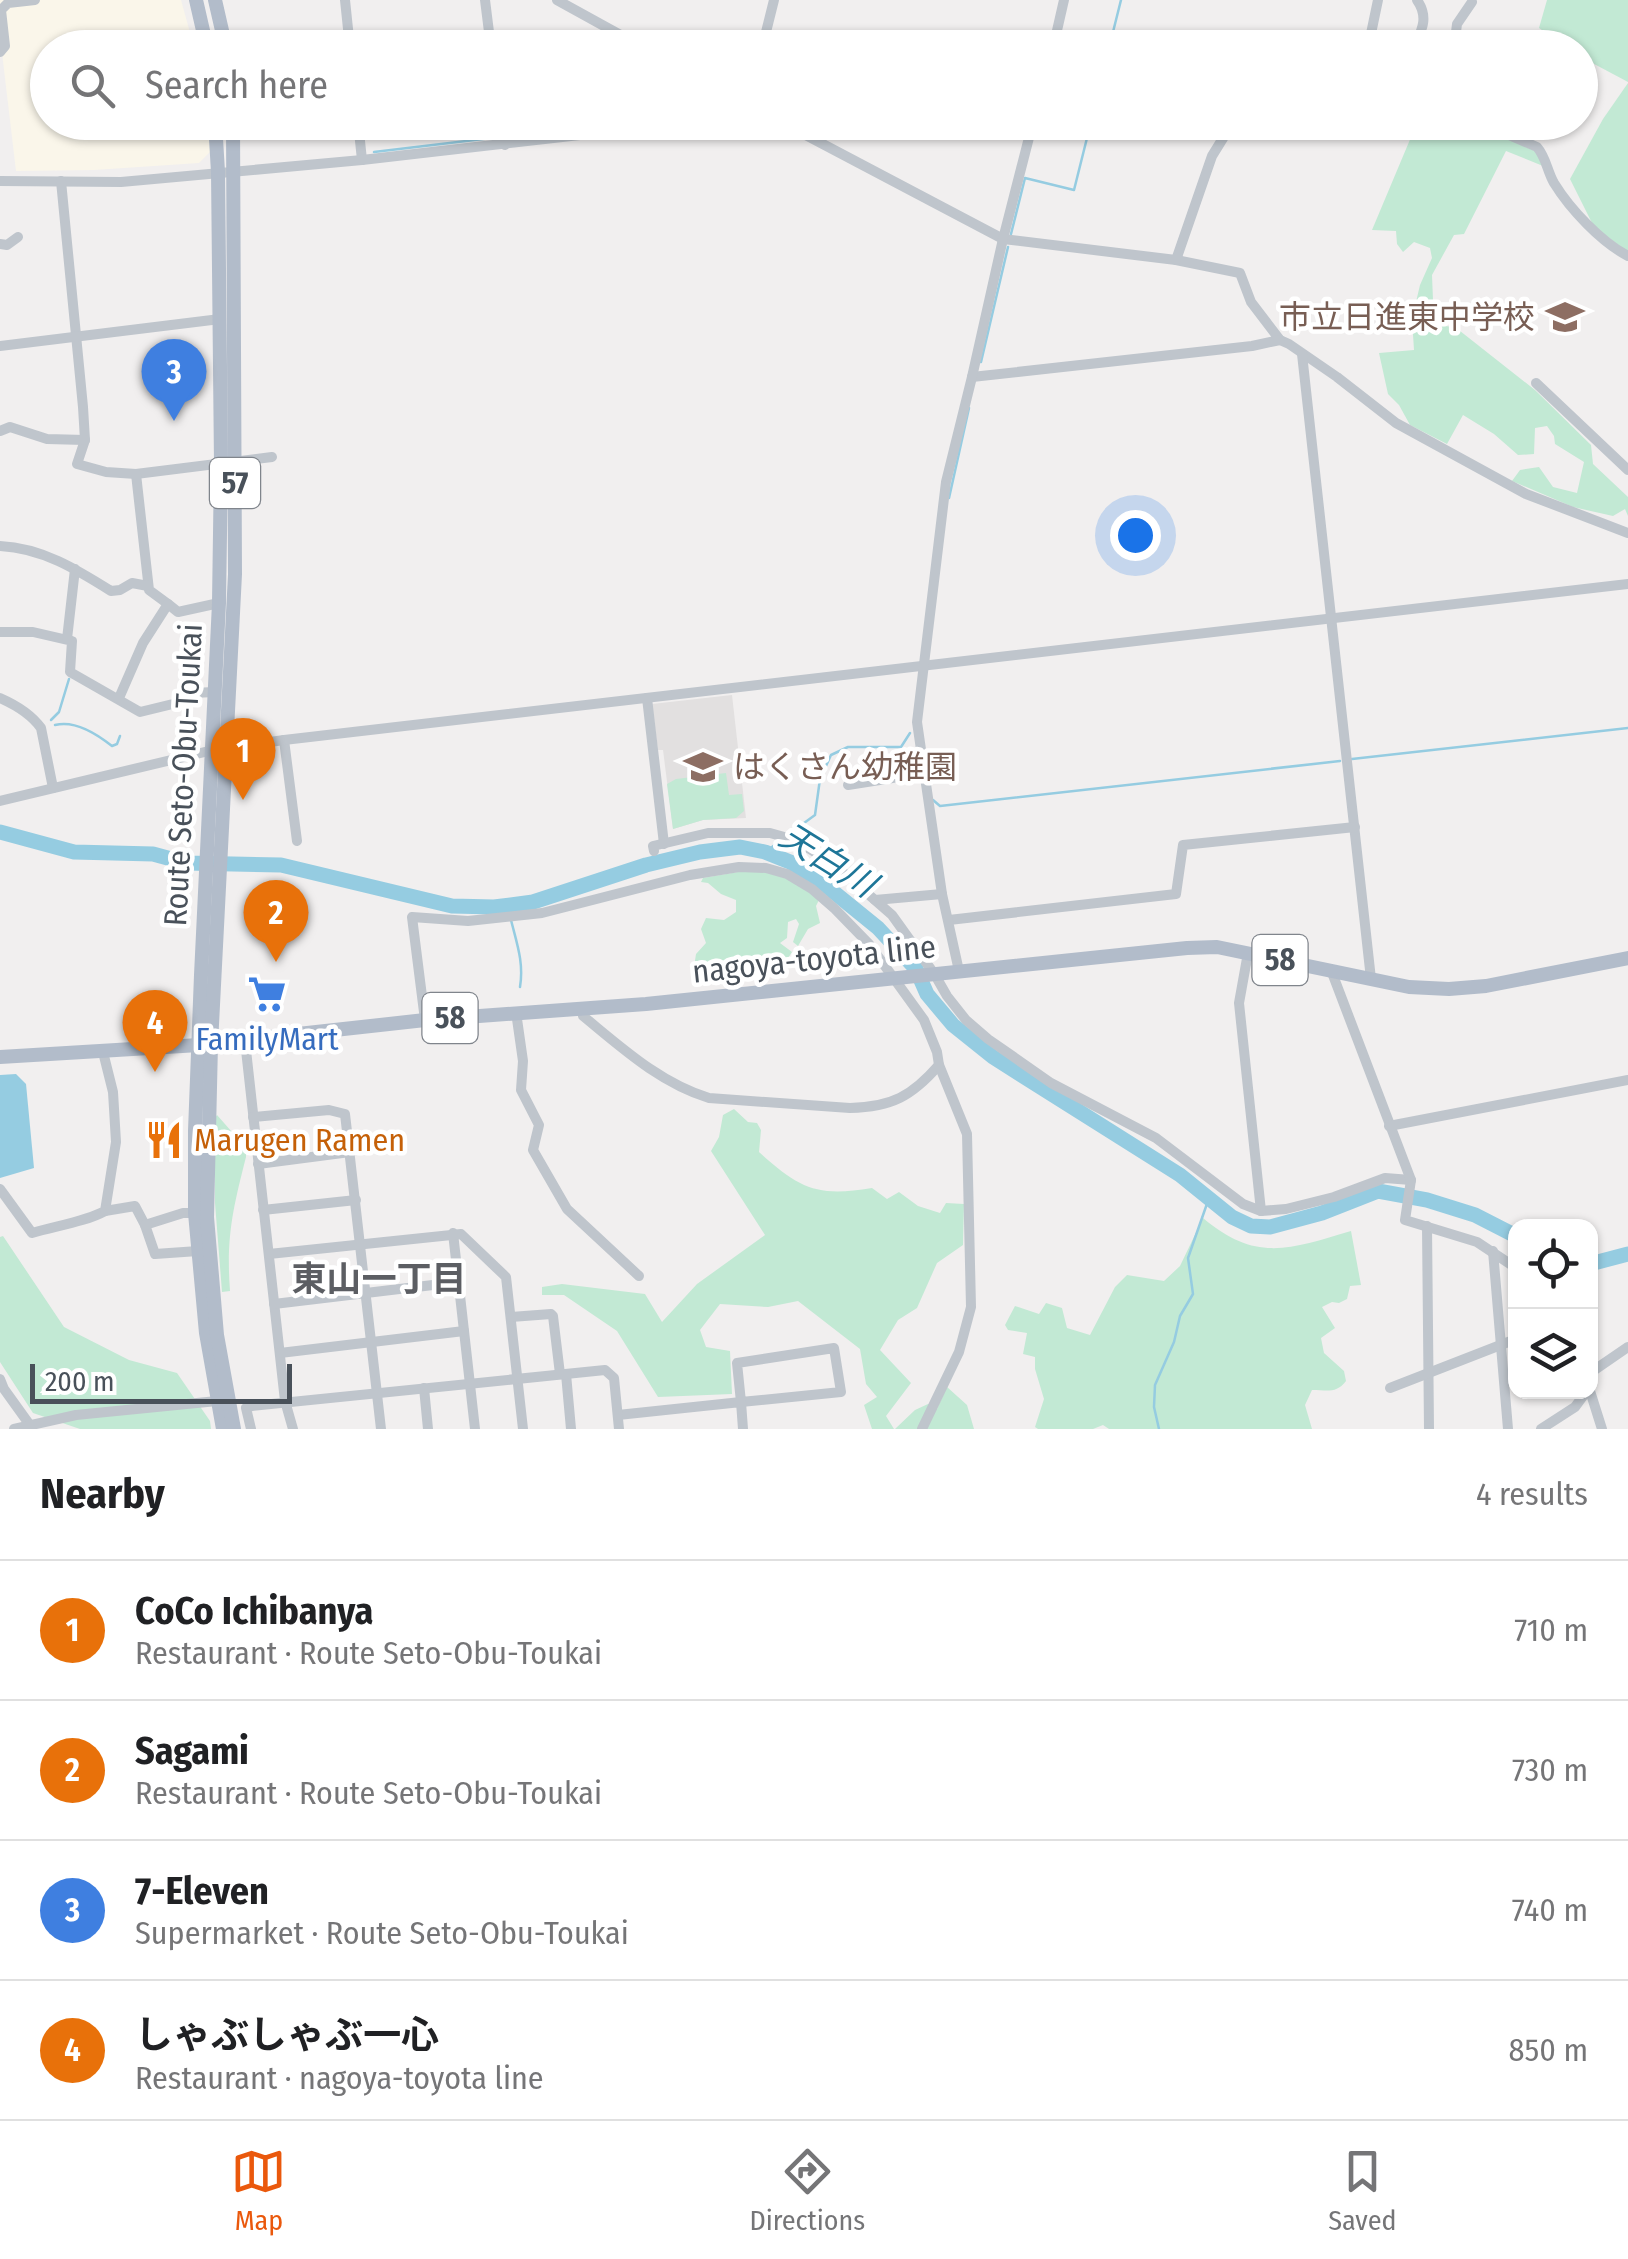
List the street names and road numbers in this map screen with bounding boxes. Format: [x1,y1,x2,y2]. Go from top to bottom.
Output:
road number: 57 [210,458,260,508]
street label: Route Seto-Obu-Toukai [156,623,210,927]
street label: nagoya-toyota line [690,927,938,991]
road number: 58 [1252,935,1308,985]
road number: 58 [422,993,478,1043]

